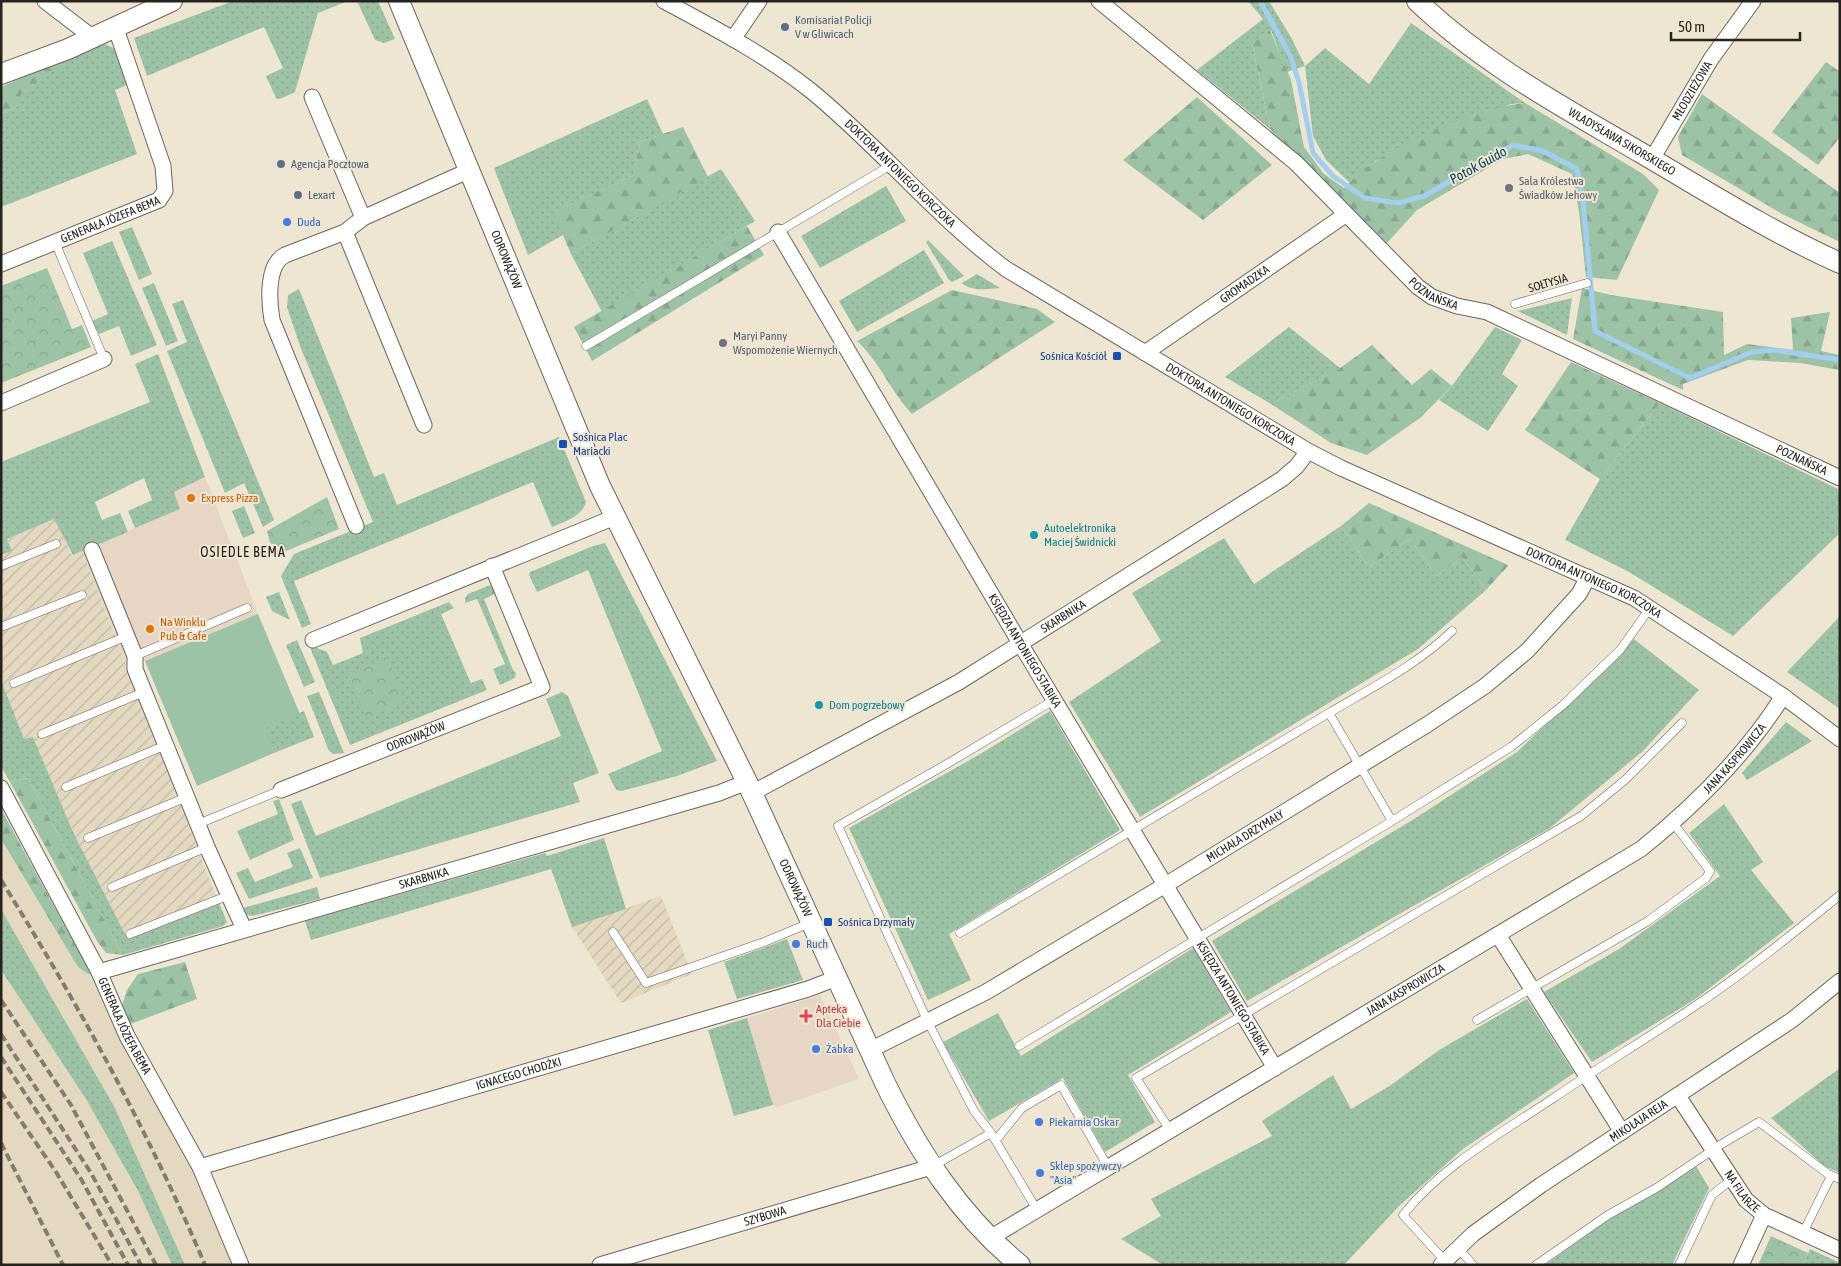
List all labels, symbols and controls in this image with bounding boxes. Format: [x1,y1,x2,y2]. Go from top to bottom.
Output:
scale bar [1671,10,1800,42]
place label: Komisariat Policji V w Gliwicach [795,13,872,41]
text: 50 m [1678,18,1705,35]
marker: Komisariat Policji V w Gliwicach [779,21,791,33]
street label: MŁODZIEŻOWA [1669,59,1715,123]
street label: WŁADYSŁAWA SIKORSKIEGO [1566,105,1678,178]
street label: DOKTORA ANTONIEGO KORCZOKA [842,117,958,230]
water label: Potok Guido [1447,143,1510,187]
place label: Agencja Pocztowa [291,157,369,171]
marker: Agencja Pocztowa [275,158,287,170]
place label: Sala Królestwa Świadków Jehowy [1519,174,1597,202]
marker: Sala Królestwa Świadków Jehowy [1503,182,1515,194]
place label: Lexart [308,188,336,202]
marker: Lexart [292,189,304,201]
street label: GENERAŁA JÓZEFA BEMA [59,193,162,246]
place label: Duda [297,215,321,229]
marker: Duda [281,216,293,228]
street label: ODROWĄŻÓW [488,228,525,291]
street label: GROMADZKA [1217,262,1272,306]
street label: SOŁTYSIA [1527,271,1569,295]
street label: POZNAŃSKA [1406,275,1460,313]
place label: Maryi Panny Wspomożenie Wiernych [733,329,838,357]
marker: Maryi Panny Wspomożenie Wiernych [717,337,729,349]
place label: Sośnica Kościół [1040,349,1108,363]
marker: Sośnica Kościół [1111,350,1123,362]
street label: DOKTORA ANTONIEGO KORCZOKA [1163,360,1298,449]
place label: Sośnica Plac Mariacki [573,430,628,458]
marker: Sośnica Plac Mariacki [557,438,569,450]
street label: POZNAŃSKA [1774,442,1830,478]
place label: Express Pizza [201,491,258,505]
marker: Express Pizza [185,492,197,504]
place label: Autoelektronika Maciej Świdnicki [1044,521,1116,549]
marker: Autoelektronika Maciej Świdnicki [1028,529,1040,541]
district label: OSIEDLE BEMA [200,544,286,560]
street label: DOKTORA ANTONIEGO KORCZOKA [1524,544,1664,621]
street label: KSIĘDZA ANTONIEGO STABIKA [986,591,1064,710]
street label: SKARBNIKA [1038,597,1088,636]
place label: Na Winklu Pub & Cafe [160,615,207,643]
marker: Na Winklu Pub & Cafe [144,623,156,635]
place label: Dom pogrzebowy [829,698,905,712]
marker: Dom pogrzebowy [813,699,825,711]
street label: ODROWĄŻÓW [385,719,448,755]
street label: JANA KASPROWICZA [1700,720,1769,796]
street label: MICHAŁA DRZYMAŁY [1204,807,1287,865]
street label: ODROWĄŻÓW [776,857,815,919]
street label: SKARBNIKA [398,864,450,892]
place label: Sośnica Drzymały [838,915,915,929]
marker: Sośnica Drzymały [822,916,834,928]
place label: Ruch [806,937,828,951]
marker: Ruch [790,938,802,950]
street label: KSIĘDZA ANTONIEGO STABIKA [1194,939,1273,1058]
street label: JANA KASPROWICZA [1364,961,1447,1018]
street label: GENERAŁA JÓZEFA BEMA [95,975,154,1077]
place label: Apteka Dla Ciebie [816,1002,861,1030]
marker: Apteka Dla Ciebie [800,1010,812,1022]
place label: Żabka [826,1042,854,1056]
marker: Żabka [810,1043,822,1055]
street label: IGNACEGO CHODŹKI [474,1055,563,1093]
street label: MIKOŁAJA REJA [1607,1097,1670,1145]
place label: Piekarnia Oskar [1049,1115,1119,1129]
marker: Piekarnia Oskar [1033,1116,1045,1128]
place label: Sklep spożywczy "Asia" [1050,1159,1122,1187]
marker: Sklep spożywczy "Asia" [1034,1167,1046,1179]
street label: NA FILARZE [1721,1168,1762,1215]
street label: SZYBOWA [742,1203,788,1229]

